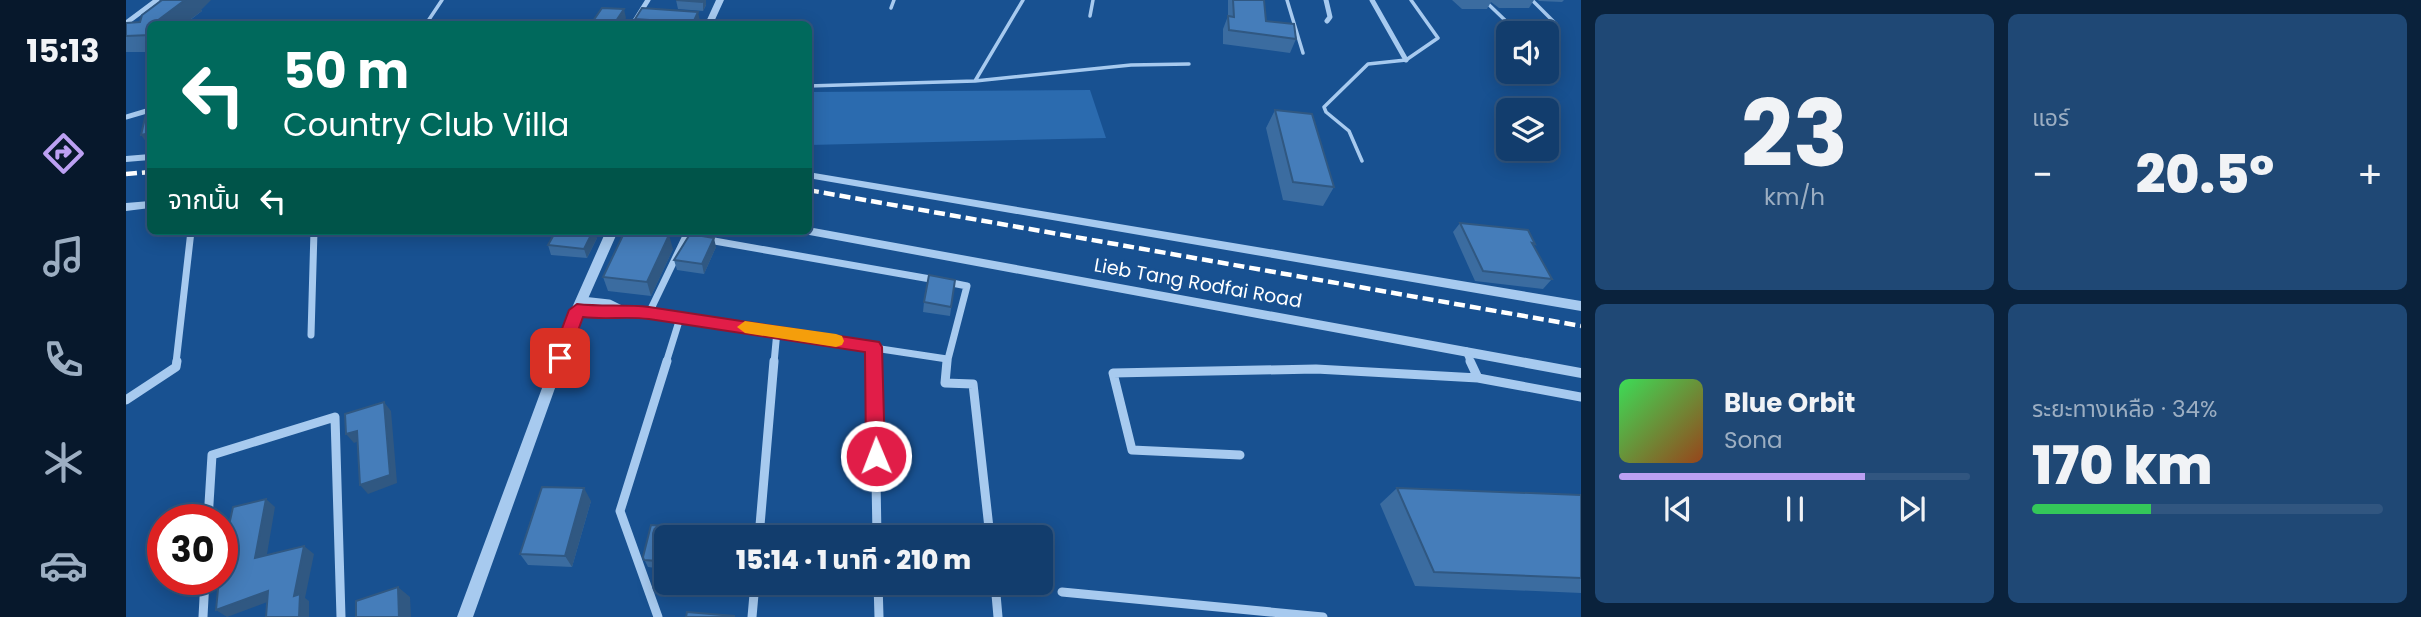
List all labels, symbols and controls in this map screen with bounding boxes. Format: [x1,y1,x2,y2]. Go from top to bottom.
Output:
map controls [1496,21,1559,161]
button: sound [1496,21,1559,84]
text: 15:13 [26,28,100,73]
text: 50 m [283,37,409,105]
icon: left [168,49,259,140]
text: 23 [1741,70,1848,198]
button: layers [1496,98,1559,161]
text: Country Club Villa [283,102,569,147]
text: แอร์ [2032,102,2069,134]
icon: directions [39,129,88,178]
text: 20.5° [2136,138,2274,211]
text: − [2032,148,2053,201]
text: + [2357,148,2383,201]
text: km/h [1764,181,1825,213]
text: จากนั้น [168,182,240,218]
icon: left [254,182,292,220]
icon: music [39,232,88,281]
street label: Lieb Tang Rodfai Road [1092,251,1304,315]
pin [530,328,590,388]
icon: phone [39,335,88,384]
icon: arrive [541,339,579,377]
text: Blue Orbit [1724,385,1855,421]
text: ระยะทางเหลือ · 34% [2032,393,2217,425]
position arrow [839,419,913,493]
text: Sona [1724,424,1783,456]
text: 170 km [2032,429,2213,502]
icon: climate [39,438,88,487]
icon: previous [1659,490,1697,528]
icon: pause [1776,490,1814,528]
icon: next [1893,490,1931,528]
speed limit sign: 30 [147,504,238,595]
icon: car [39,541,88,590]
text: 15:14 · 1 นาที · 210 m [736,542,971,578]

